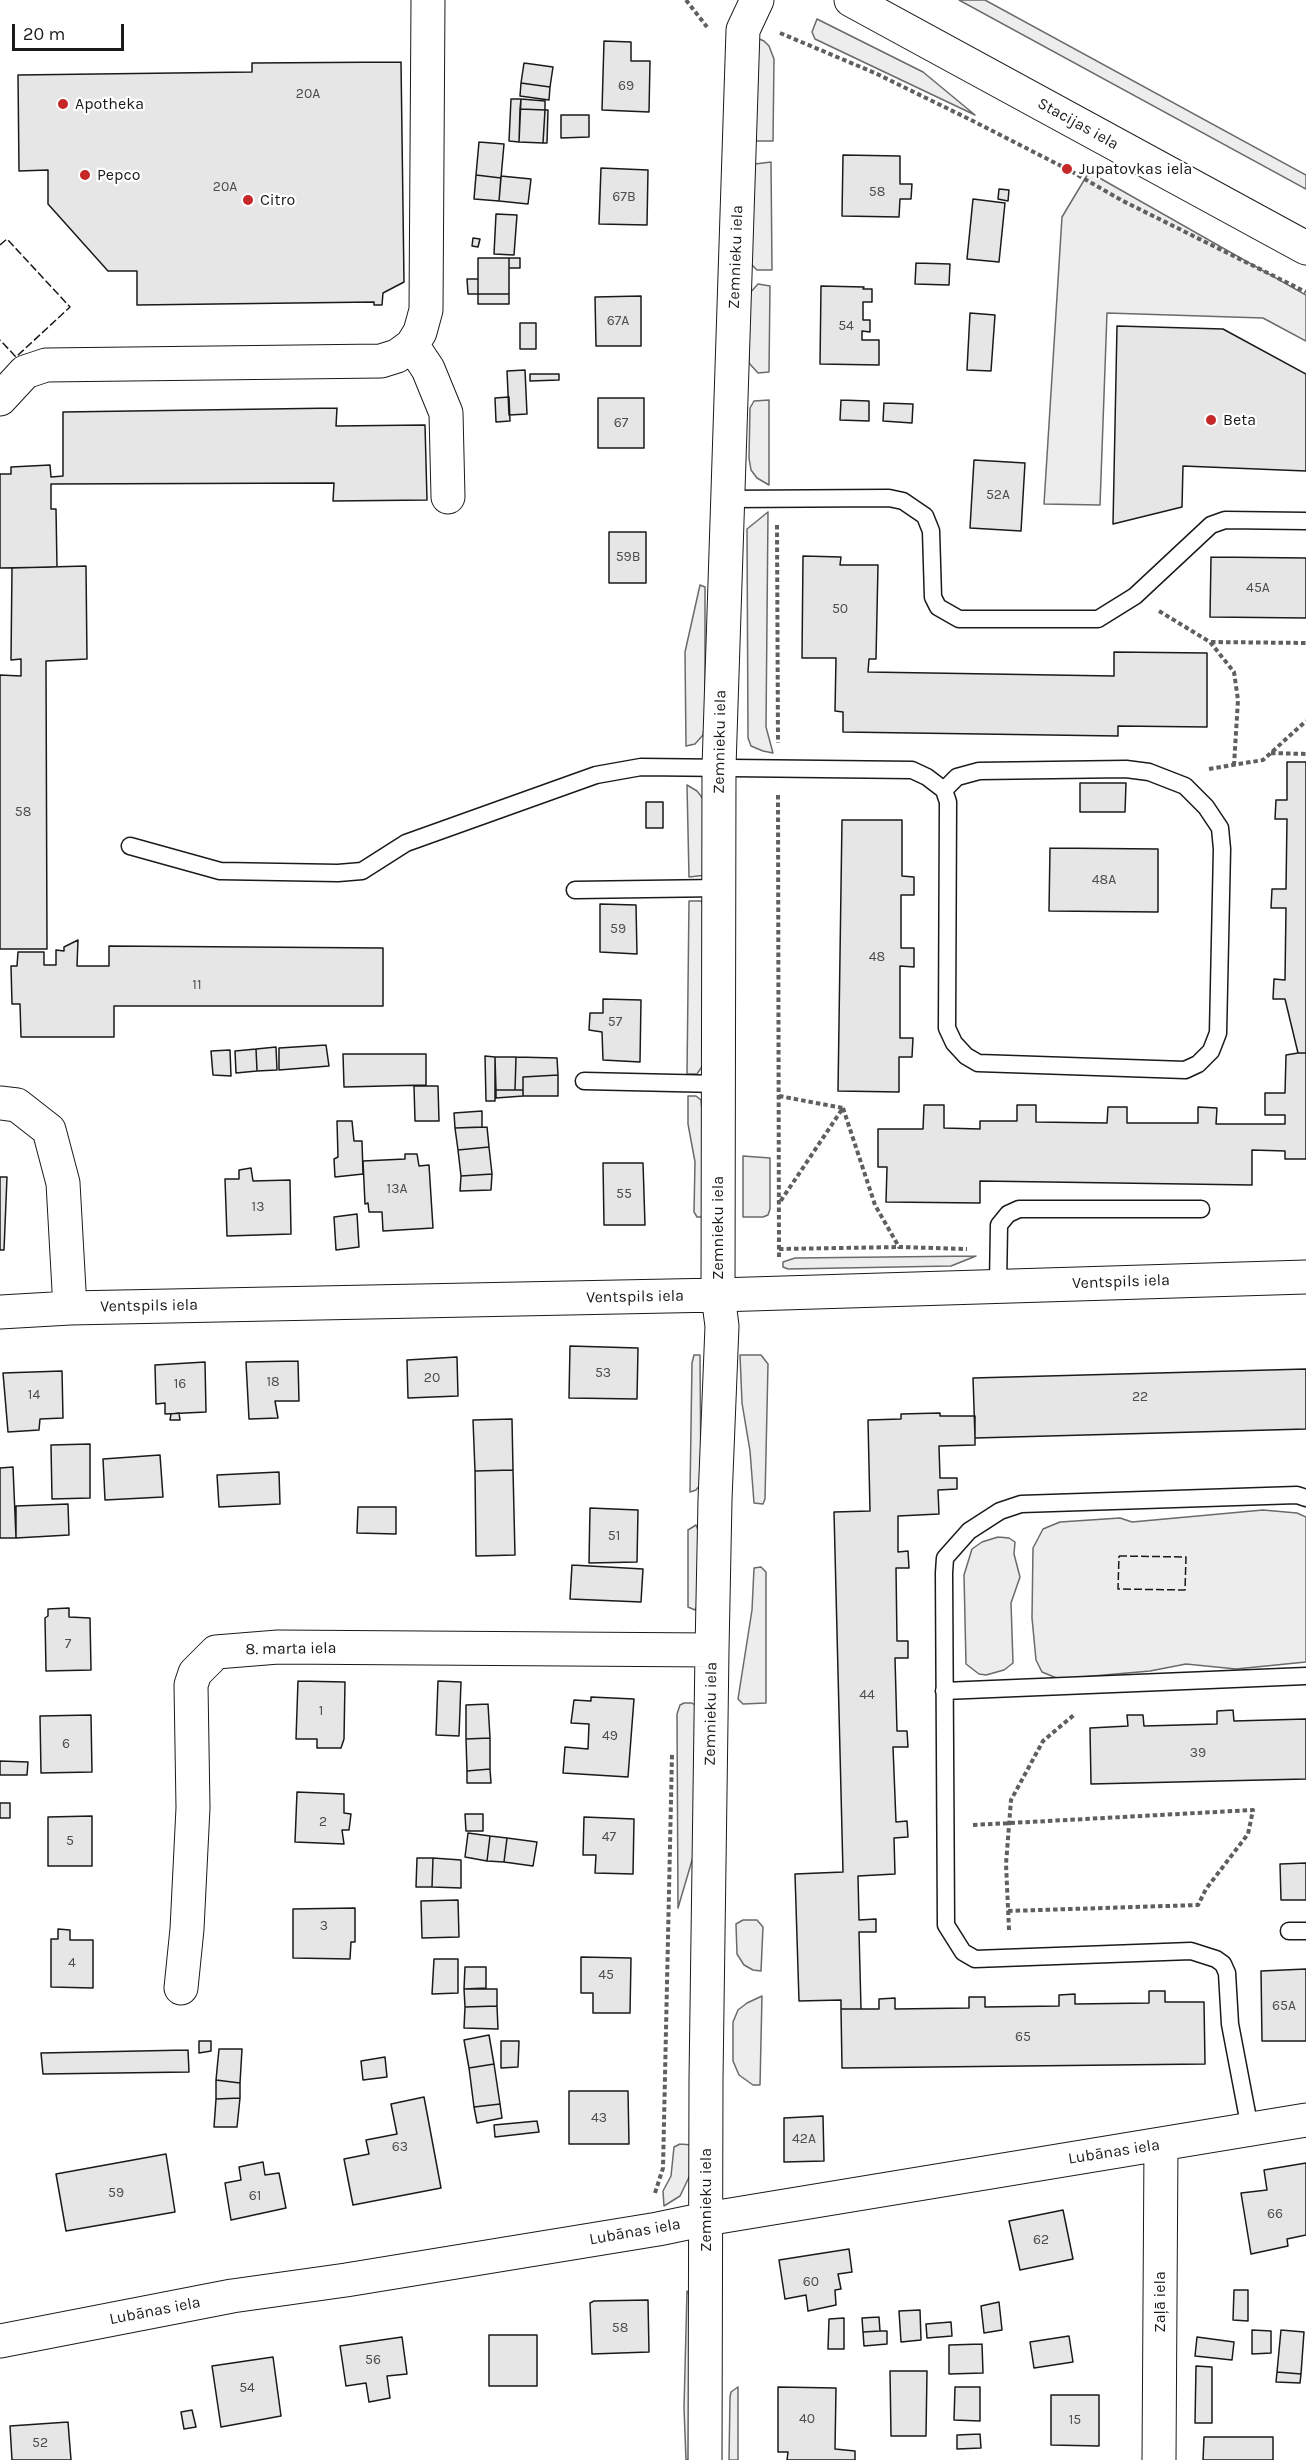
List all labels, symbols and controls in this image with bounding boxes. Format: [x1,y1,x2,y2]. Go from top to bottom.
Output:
scale bar [15,12,128,50]
text: 20 m [23,23,65,45]
house number: 69 [618,78,634,94]
house number: 20A [296,86,320,102]
place label: Apotheka [75,94,144,114]
street label: Stacijas iela [1034,94,1122,154]
marker: Apotheka [56,97,70,111]
place label: Jupatovkas iela [1079,159,1192,179]
marker: Jupatovkas iela [1060,162,1074,176]
place label: Pepco [97,165,140,185]
marker: Pepco [78,168,92,182]
house number: 20A [213,179,237,195]
house number: 58 [869,184,885,200]
house number: 67B [612,189,636,205]
place label: Citro [260,190,295,210]
marker: Citro [241,193,255,207]
street label: Zemnieku iela [725,205,747,309]
house number: 67A [607,313,629,329]
house number: 54 [838,318,854,334]
place label: Beta [1223,410,1256,430]
marker: Beta [1204,413,1218,427]
house number: 67 [614,415,628,431]
house number: 52A [986,487,1010,503]
house number: 59B [616,549,640,565]
house number: 45A [1246,580,1270,596]
house number: 50 [832,601,848,617]
street label: Zemnieku iela [709,690,731,794]
house number: 58 [15,804,31,820]
house number: 48A [1092,872,1116,888]
house number: 59 [610,921,626,937]
house number: 48 [869,949,885,965]
house number: 11 [192,977,202,993]
house number: 57 [608,1014,622,1030]
street label: Zemnieku iela [708,1176,728,1280]
house number: 13A [387,1181,407,1197]
house number: 55 [616,1186,632,1202]
house number: 13 [252,1199,264,1215]
street label: Ventspils iela [1072,1271,1170,1293]
street label: Ventspils iela [586,1287,684,1307]
street label: Ventspils iela [100,1296,198,1316]
house number: 53 [595,1365,611,1381]
house number: 20 [424,1370,440,1386]
house number: 18 [266,1374,280,1390]
house number: 16 [174,1376,186,1392]
house number: 14 [28,1387,40,1403]
house number: 22 [1132,1389,1148,1405]
house number: 51 [608,1528,620,1544]
house number: 7 [65,1636,71,1652]
street label: 8. marta iela [245,1639,337,1659]
street label: Zemnieku iela [700,1662,722,1766]
house number: 44 [859,1687,875,1703]
house number: 1 [319,1703,323,1719]
house number: 49 [602,1728,618,1744]
house number: 6 [62,1736,70,1752]
house number: 39 [1190,1745,1206,1761]
house number: 2 [319,1814,327,1830]
house number: 47 [602,1829,616,1845]
house number: 5 [66,1833,74,1849]
house number: 3 [320,1918,328,1934]
house number: 4 [68,1955,76,1971]
house number: 45 [598,1967,614,1983]
house number: 65A [1272,1998,1296,2014]
house number: 65 [1015,2029,1031,2045]
house number: 43 [591,2110,607,2126]
house number: 42A [792,2131,816,2147]
street label: Lubānas iela [1067,2135,1161,2169]
house number: 63 [392,2139,408,2155]
street label: Zemnieku iela [696,2148,716,2252]
house number: 59 [108,2185,124,2201]
house number: 61 [249,2188,261,2204]
house number: 66 [1267,2206,1283,2222]
street label: Lubānas iela [588,2215,682,2249]
house number: 62 [1033,2232,1049,2248]
street label: Zaļā iela [1150,2271,1170,2333]
house number: 60 [803,2274,819,2290]
street label: Lubānas iela [108,2293,202,2329]
house number: 58 [612,2320,628,2336]
house number: 56 [365,2352,381,2368]
house number: 54 [239,2380,255,2396]
house number: 40 [799,2411,815,2427]
house number: 15 [1069,2412,1081,2428]
house number: 52 [32,2435,48,2451]

